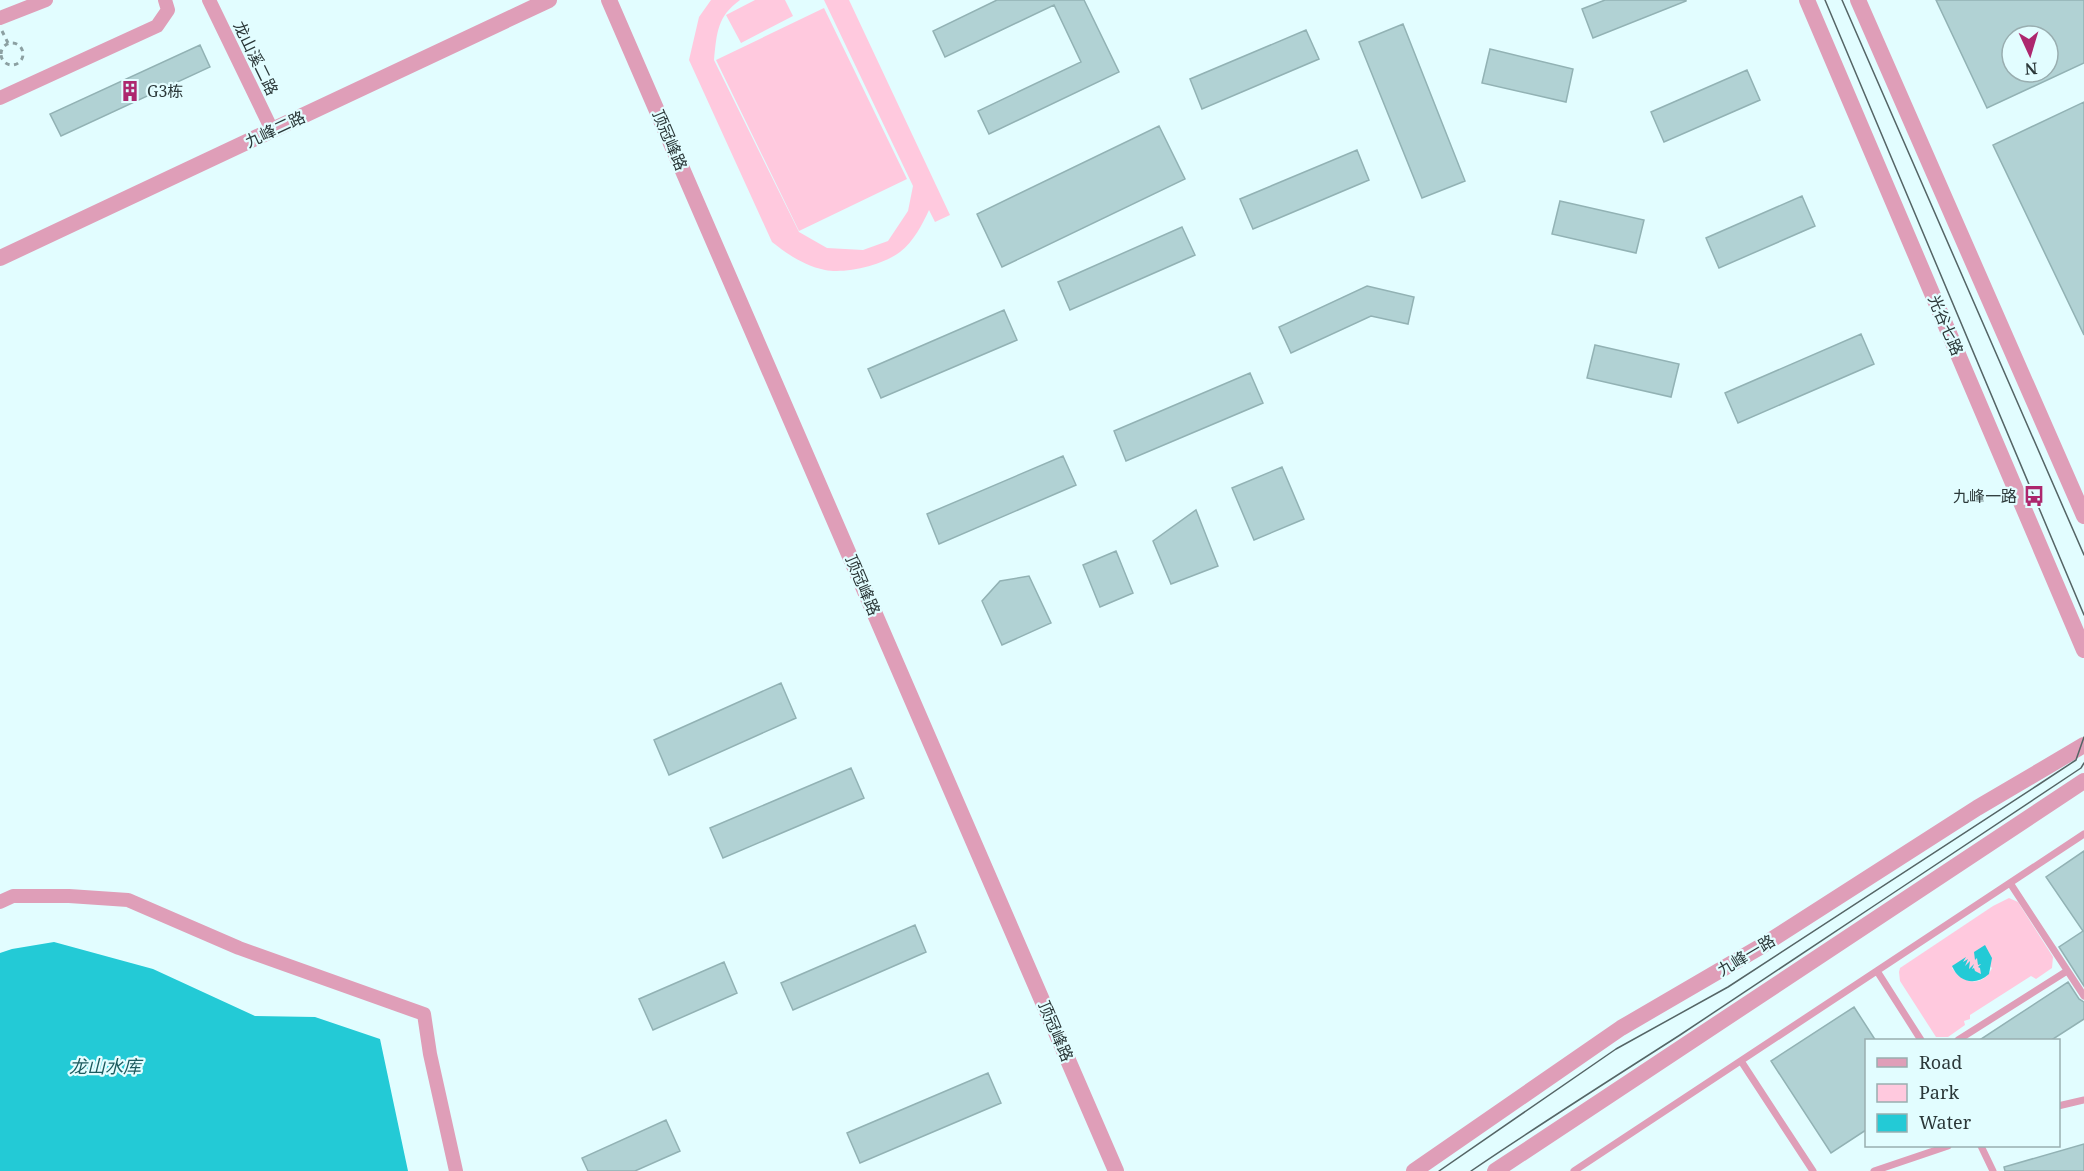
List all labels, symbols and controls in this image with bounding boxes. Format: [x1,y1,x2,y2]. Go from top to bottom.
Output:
street label: 龙山溪二路 [229,17,283,99]
north arrow [2000,24,2060,84]
text: N [2024,58,2038,80]
building icon: G3栋 [118,79,142,103]
place label: G3栋 [147,80,183,102]
street label: 九峰二路 [241,106,309,152]
street label: 顶冠峰路 [647,106,693,174]
street label: 光谷七路 [1923,291,1969,359]
bus stop icon: 九峰一路 [2022,484,2046,508]
place label: 九峰一路 [1953,485,2017,507]
street label: 顶冠峰路 [840,551,886,619]
street label: 九峰一路 [1713,929,1779,981]
street label: 顶冠峰路 [1033,997,1079,1065]
legend [1865,1039,2060,1147]
text: Road [1919,1050,1962,1074]
water label: 龙山水库 [69,1054,144,1078]
text: Park [1919,1080,1959,1104]
text: Water [1919,1110,1972,1134]

